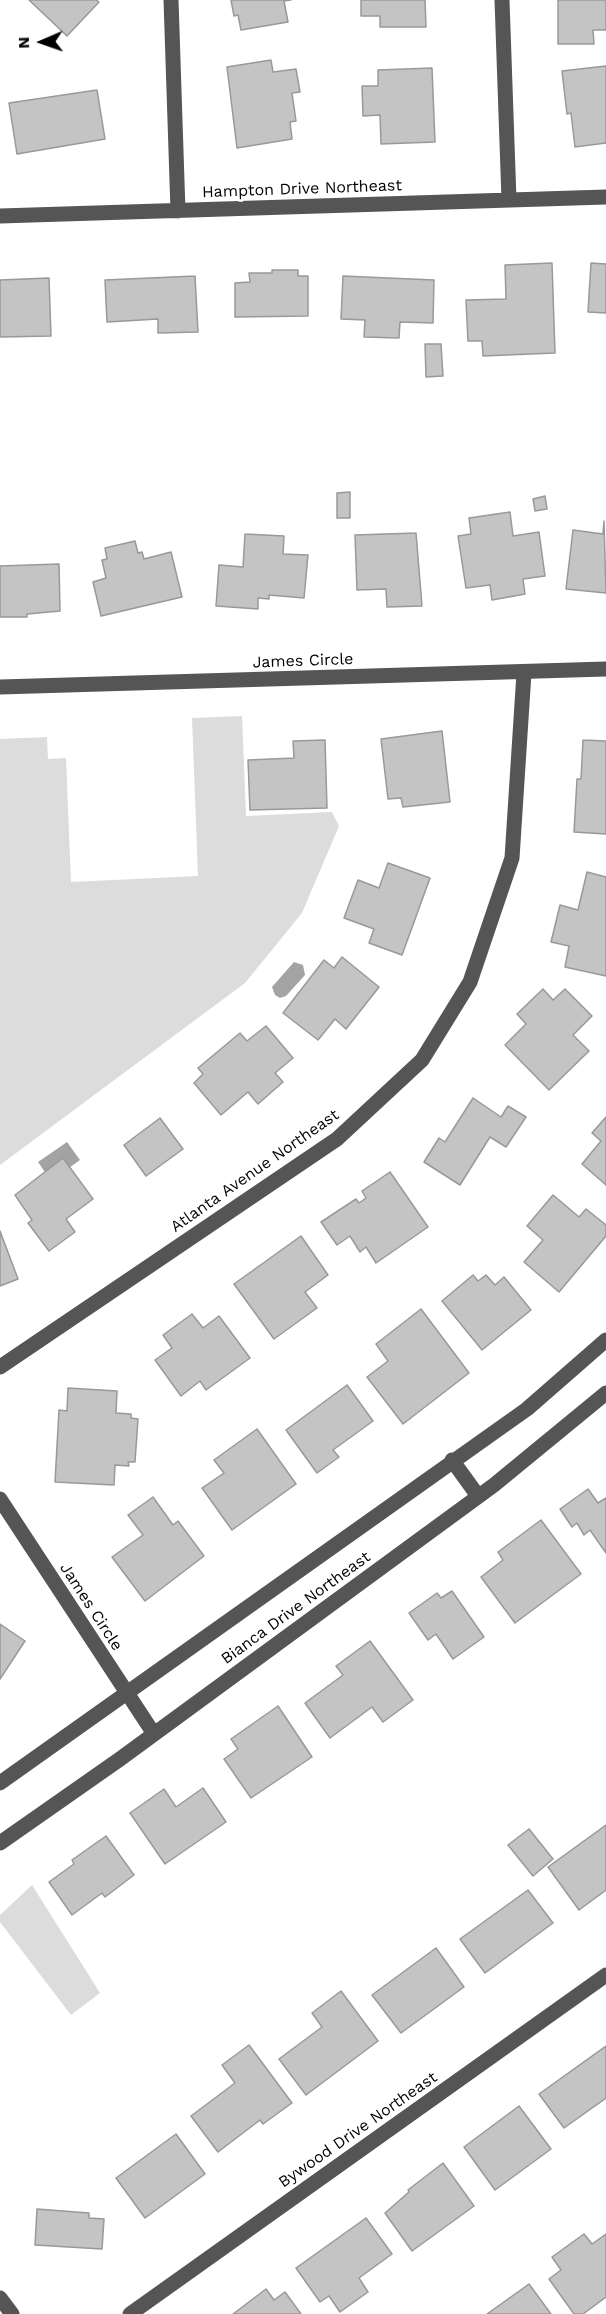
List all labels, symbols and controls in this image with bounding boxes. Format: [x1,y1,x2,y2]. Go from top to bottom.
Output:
north arrow [12,12,72,72]
text: N [14,36,33,49]
street label: Hampton Drive Northeast [202,176,402,202]
street label: James Circle [252,650,354,672]
street label: Atlanta Avenue Northeast [167,1105,343,1237]
street label: Bianca Drive Northeast [218,1547,374,1669]
street label: James Circle [56,1560,126,1654]
street label: Bywood Drive Northeast [275,2068,441,2192]

